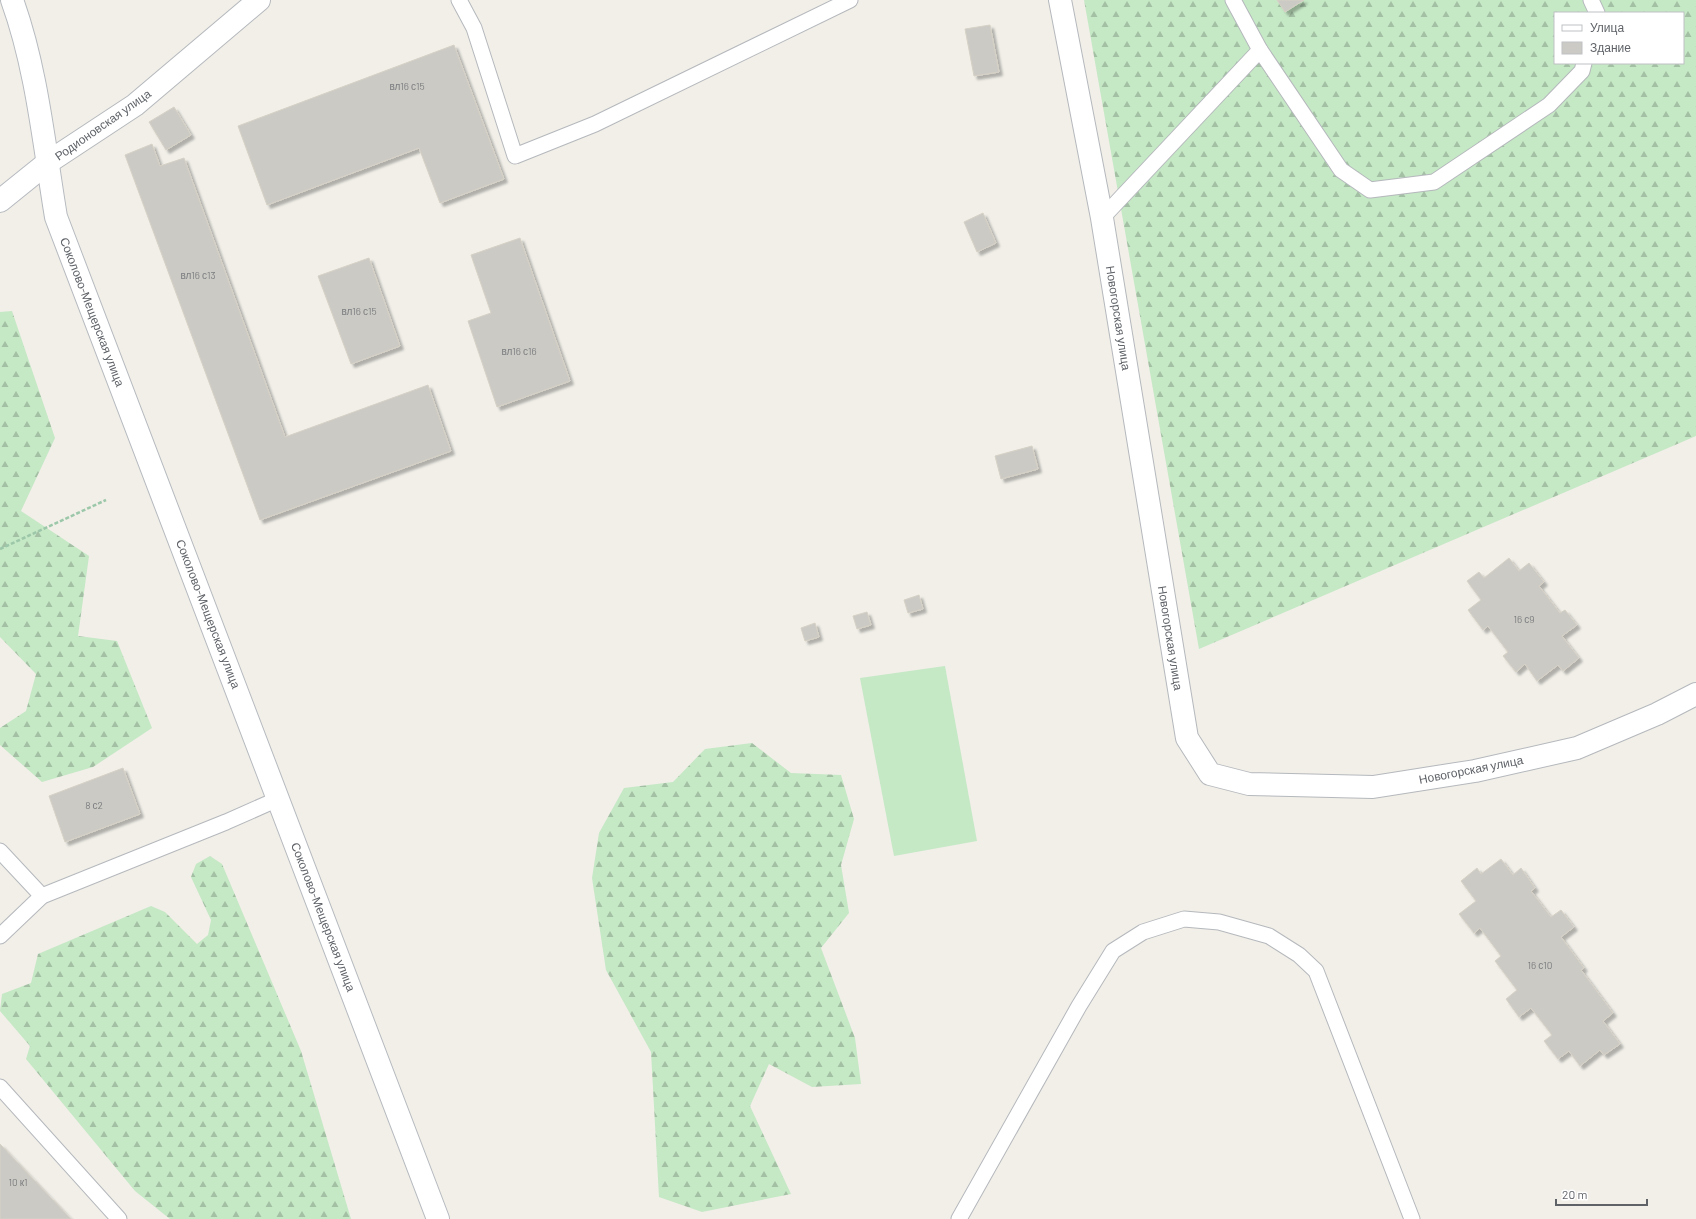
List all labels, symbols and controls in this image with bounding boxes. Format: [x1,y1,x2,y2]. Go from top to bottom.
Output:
legend [1554,12,1684,64]
text: Улица [1590,20,1624,35]
text: Здание [1590,40,1631,55]
house number: вл16 с15 [389,80,425,92]
street label: Родионовская улица [52,86,154,163]
street label: Соколово-Мещерская улица [57,235,128,389]
street label: Новогорская улица [1103,265,1134,372]
house number: вл16 с13 [180,269,216,281]
house number: вл16 с15 [341,305,377,317]
house number: вл16 с16 [501,345,537,357]
street label: Соколово-Мещерская улица [173,537,244,691]
street label: Новогорская улица [1155,585,1186,692]
house number: 16 с9 [1514,613,1534,625]
street label: Новогорская улица [1418,752,1525,787]
house number: 8 с2 [85,799,103,811]
street label: Соколово-Мещерская улица [288,840,359,994]
house number: 16 с10 [1528,959,1552,971]
house number: 10 к1 [8,1176,28,1188]
scale bar [1556,1181,1647,1207]
text: 20 m [1562,1187,1588,1201]

